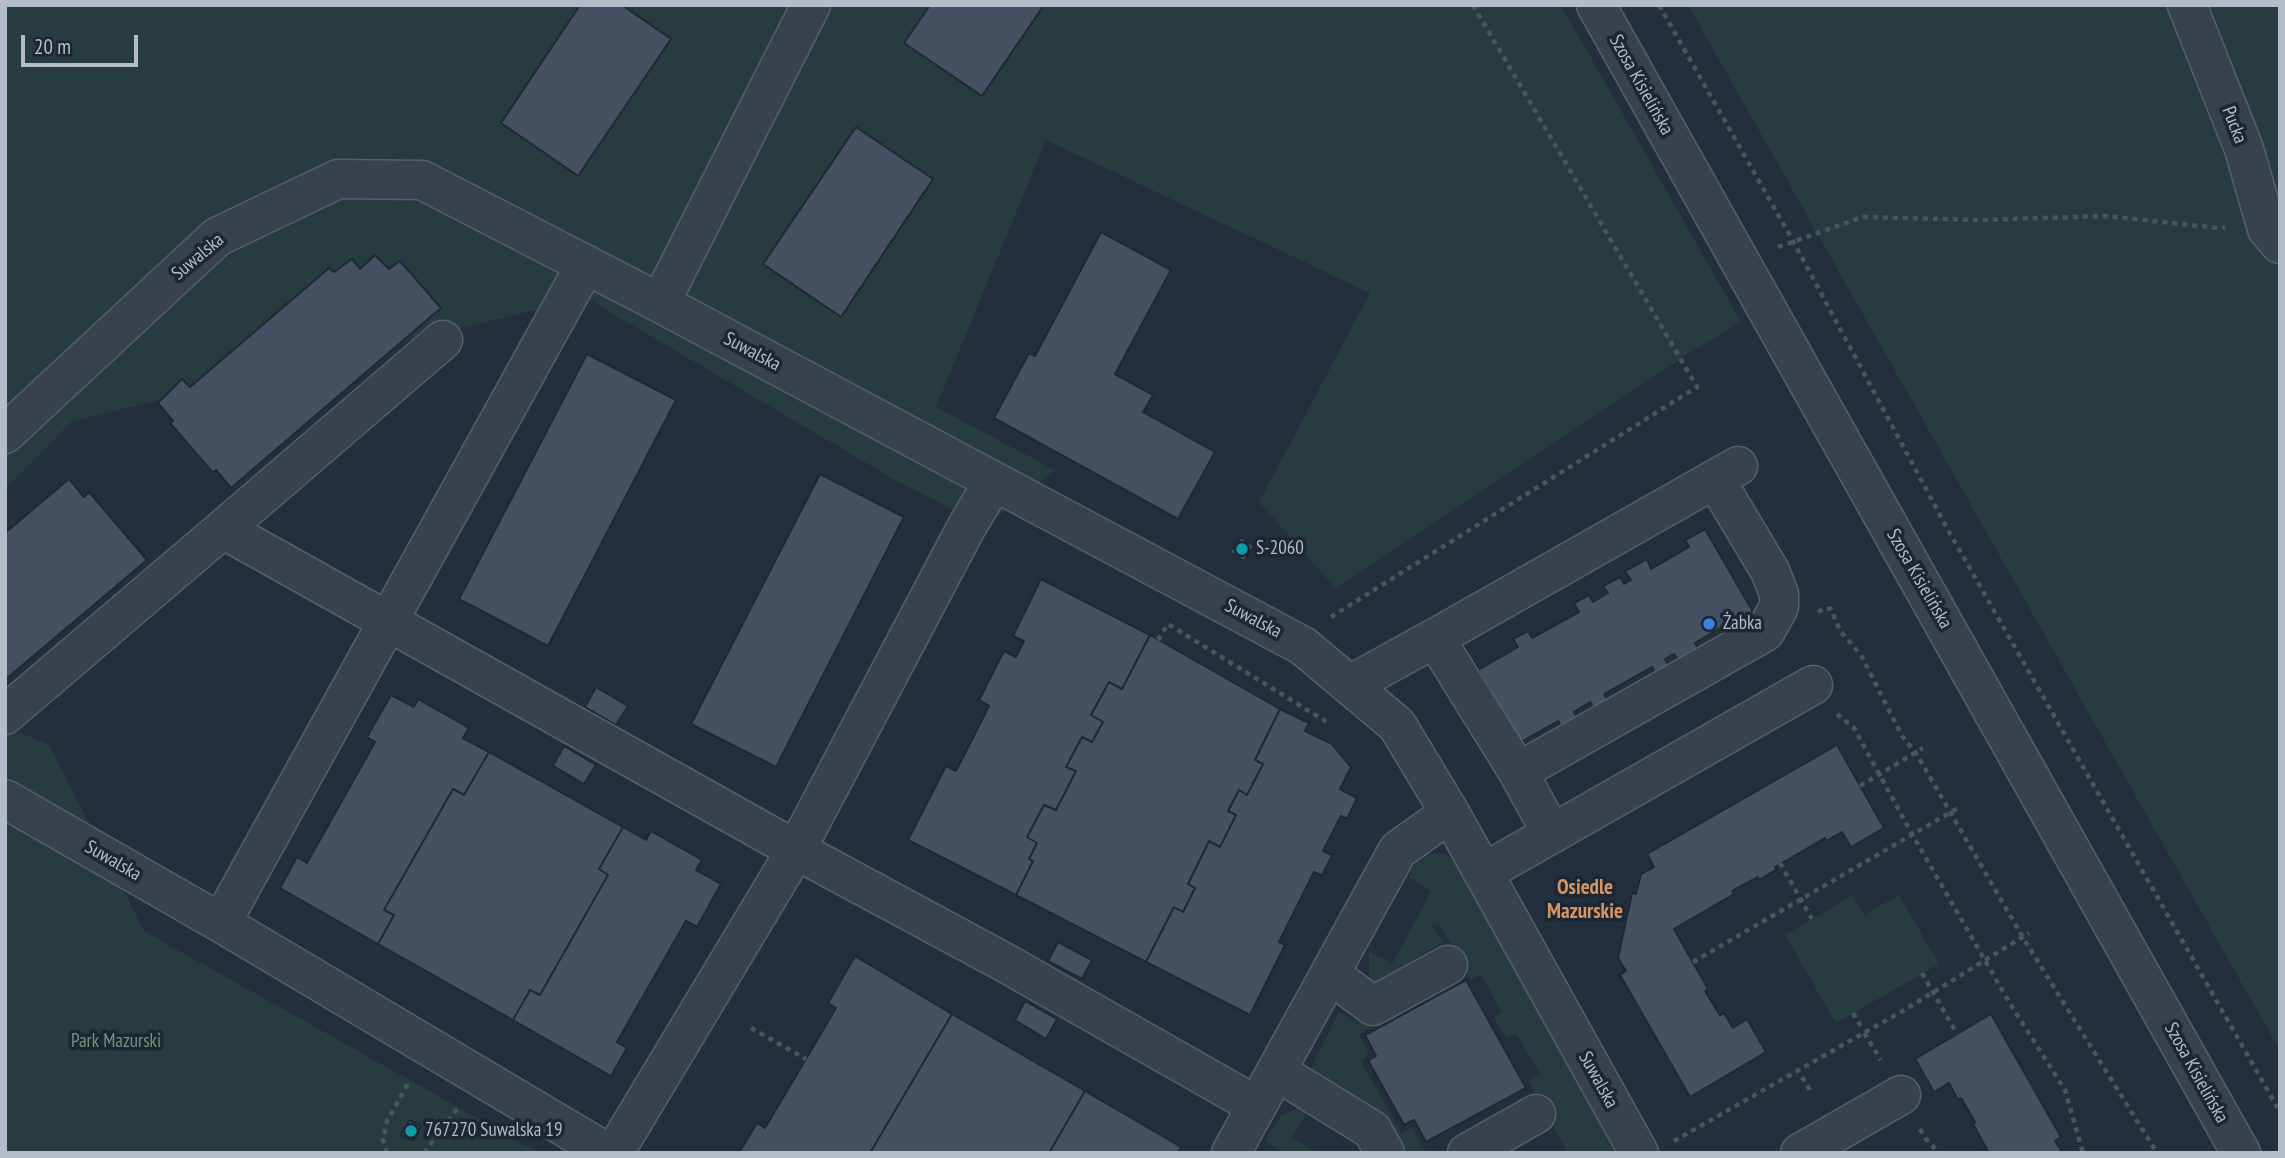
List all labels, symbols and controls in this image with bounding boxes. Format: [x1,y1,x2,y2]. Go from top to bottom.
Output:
scale bar [24,21,142,65]
street label: Szosa Kisielińska [1604,31,1678,139]
text: 20 m [34,33,71,60]
street label: Pucka [2217,103,2251,147]
street label: Suwalska [167,229,229,285]
street label: Suwalska [720,328,784,376]
street label: Szosa Kisielińska [1881,525,1957,633]
place label: S-2060 [1256,538,1304,560]
marker: S-2060 [1234,541,1250,557]
street label: Suwalska [1221,595,1285,643]
place label: Żabka [1723,613,1762,635]
marker: Żabka [1701,616,1717,632]
street label: Suwalska [81,836,145,886]
district label: Osiedle Mazurskie [1547,875,1623,925]
street label: Szosa Kisielińska [2159,1019,2233,1127]
park label: Park Mazurski [71,1031,161,1053]
street label: Suwalska [1573,1048,1623,1112]
place label: 767270 Suwalska 19 [425,1120,562,1142]
marker: 767270 Suwalska 19 [403,1123,419,1139]

